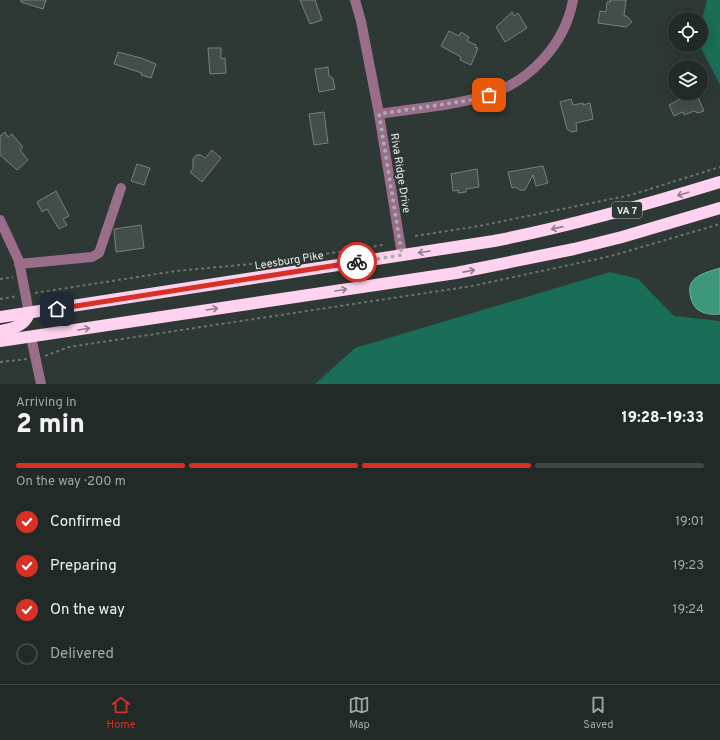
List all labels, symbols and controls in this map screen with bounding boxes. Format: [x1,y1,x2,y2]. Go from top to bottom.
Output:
map controls [668,12,708,100]
button: locate [668,12,708,52]
button: layers [668,60,708,100]
pin [472,78,506,112]
icon: bag [478,84,500,106]
street label: Riva Ridge Drive [387,132,413,214]
one-way arrow [676,191,689,198]
road number: VA 7 [612,202,642,218]
one-way arrow [551,224,564,232]
courier [337,242,377,282]
one-way arrow [418,248,431,256]
street label: Leesburg Pike [254,249,325,273]
icon: bike [346,251,368,273]
one-way arrow [462,266,475,274]
one-way arrow [334,286,347,294]
pin [40,292,74,326]
icon: home [46,298,68,320]
one-way arrow [205,305,218,313]
one-way arrow [77,325,90,333]
text: Arriving in [16,395,77,411]
text: 2 min [16,409,85,442]
text: 19:28–19:33 [622,409,704,428]
text: On the way · 200 m [16,474,126,490]
icon: check [16,511,38,533]
text: Confirmed [50,513,121,532]
text: 19:01 [675,514,704,530]
icon: check [16,555,38,577]
text: Preparing [50,557,117,576]
text: 19:23 [673,558,704,574]
icon: check [16,599,38,621]
text: On the way [50,601,125,620]
text: 19:24 [673,602,704,618]
text: Delivered [50,645,114,664]
tab: Home [106,694,136,732]
tab: Map [348,694,370,732]
tab: Saved [583,694,614,732]

